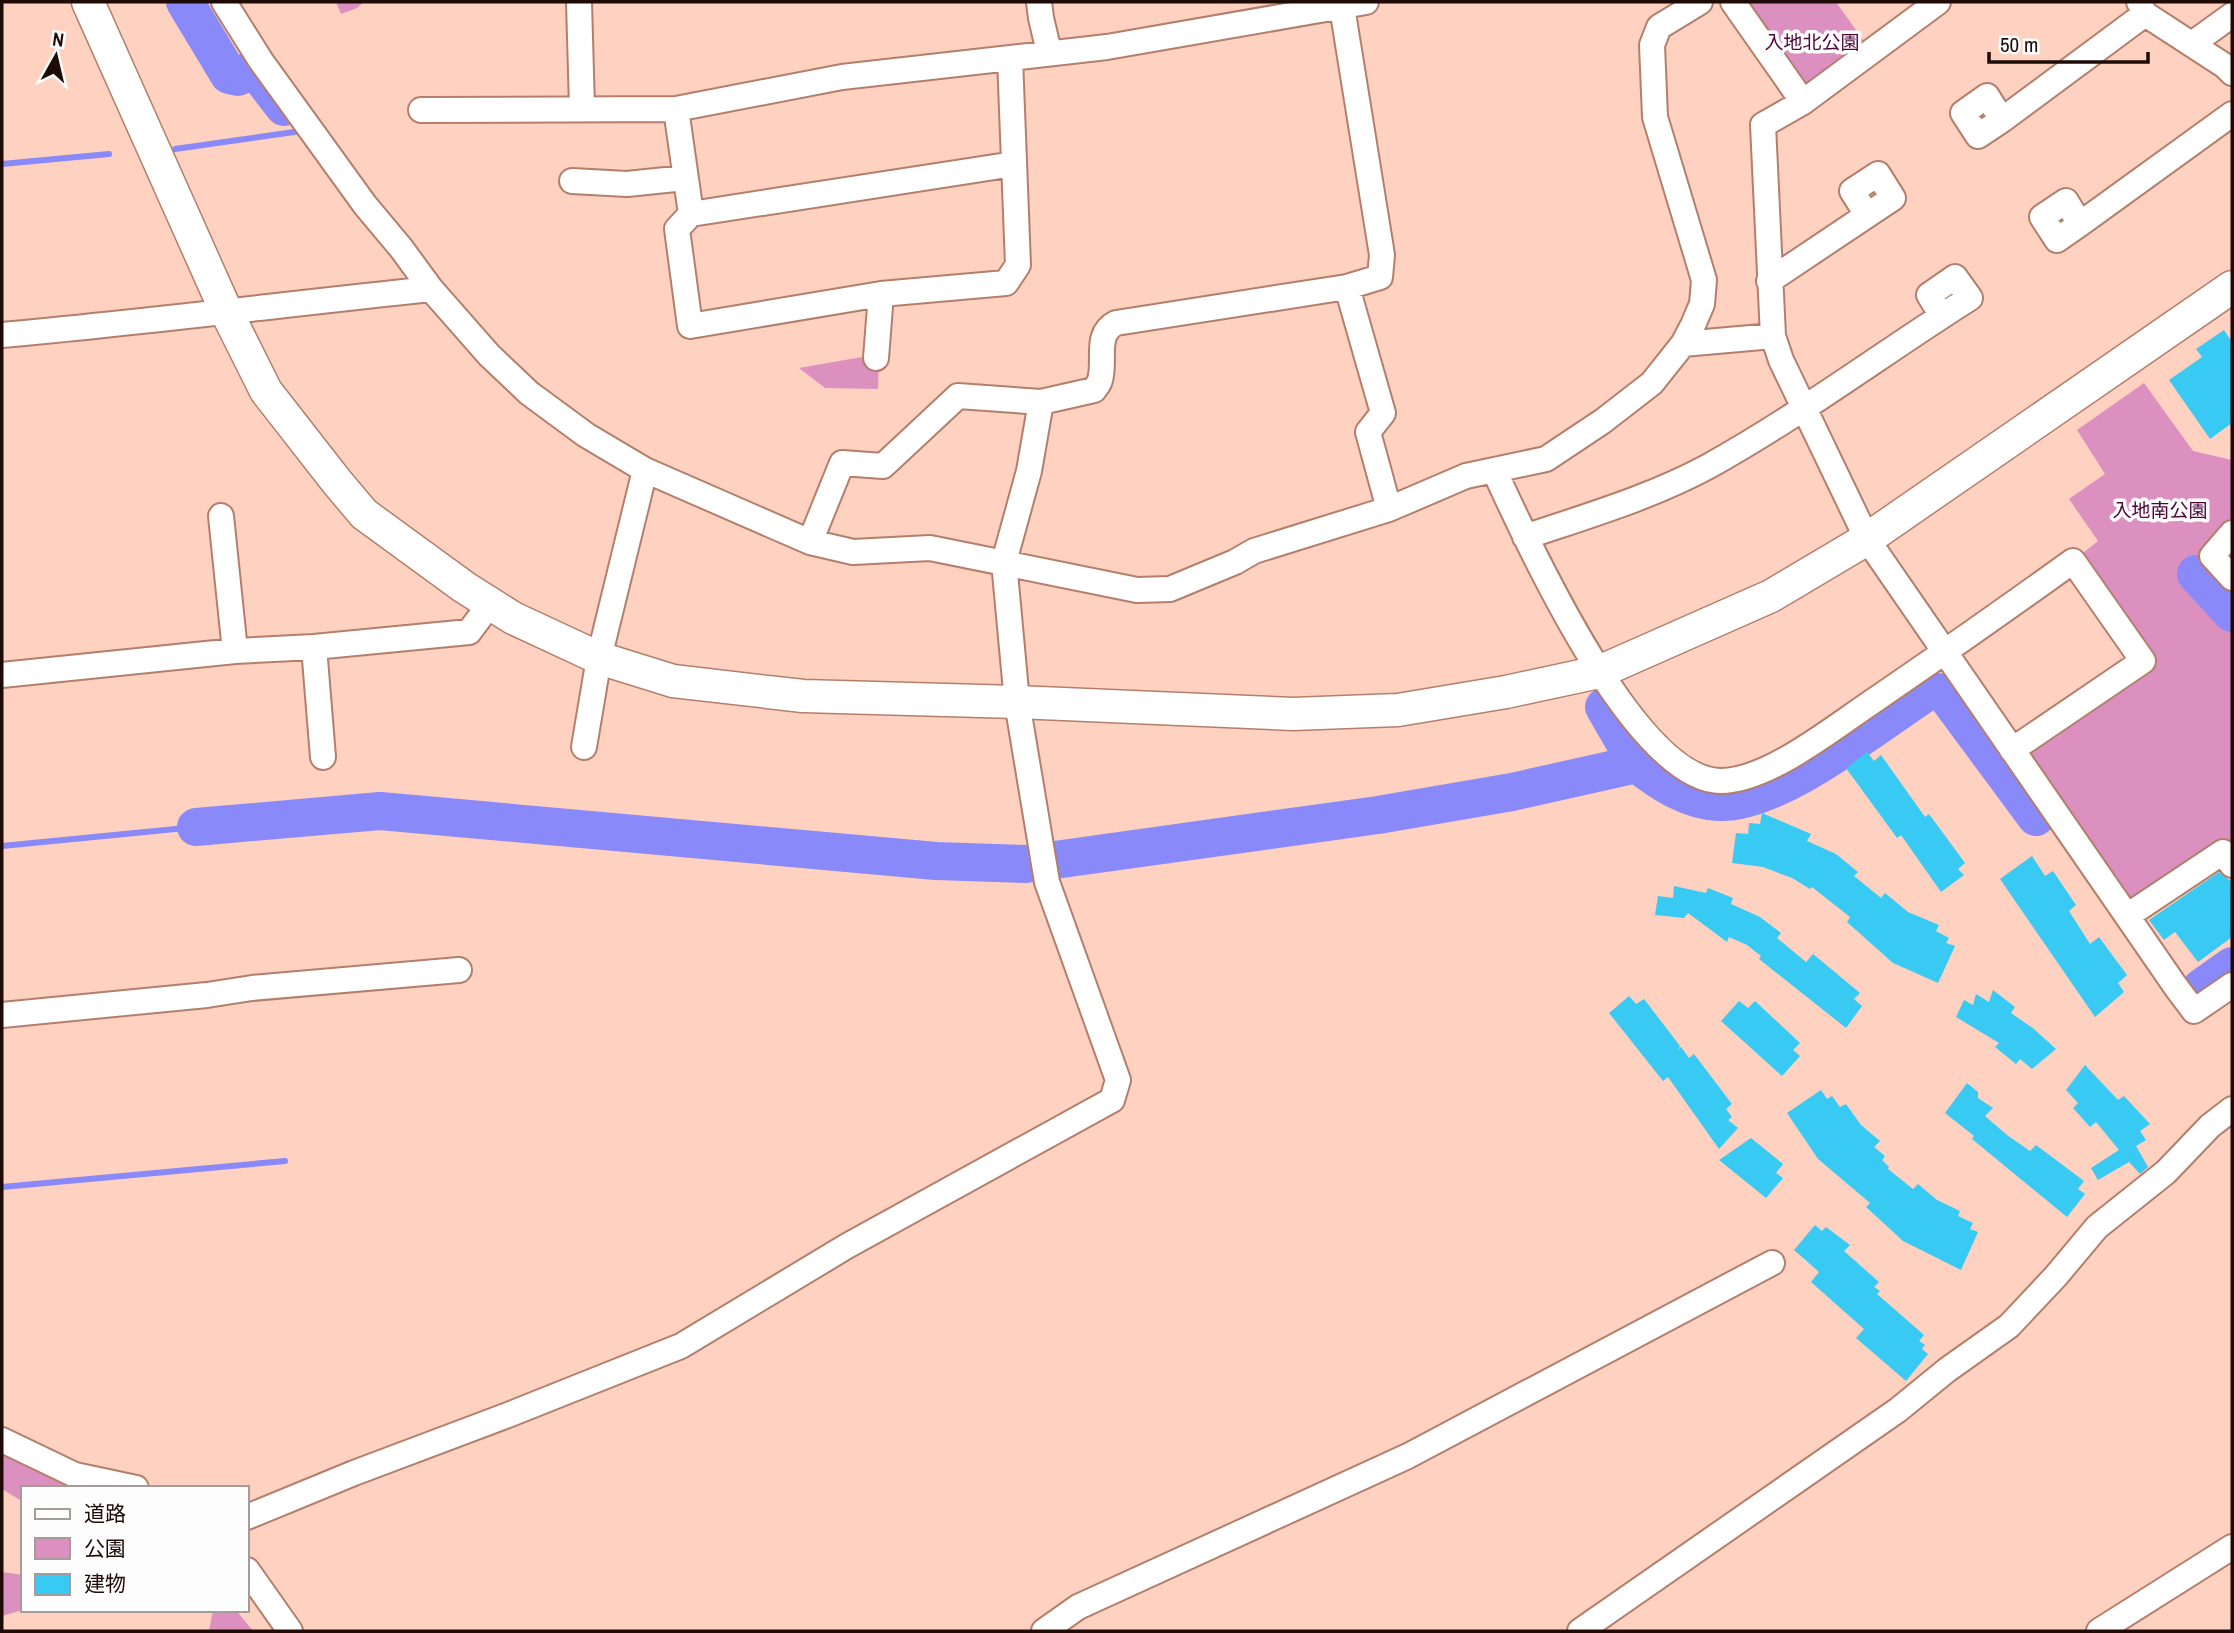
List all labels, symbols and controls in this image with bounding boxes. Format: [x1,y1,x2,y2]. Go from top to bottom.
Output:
north arrow [21,21,91,91]
scale bar [1989,21,2148,65]
text: N [51,26,66,53]
park label: 入地北公園 [1764,29,1860,55]
text: 50 m [2000,30,2038,59]
park label: 入地南公園 [2112,497,2208,523]
legend [21,1486,248,1612]
text: 道路 [84,1499,126,1528]
text: 公園 [84,1534,126,1563]
text: 建物 [84,1569,126,1598]

